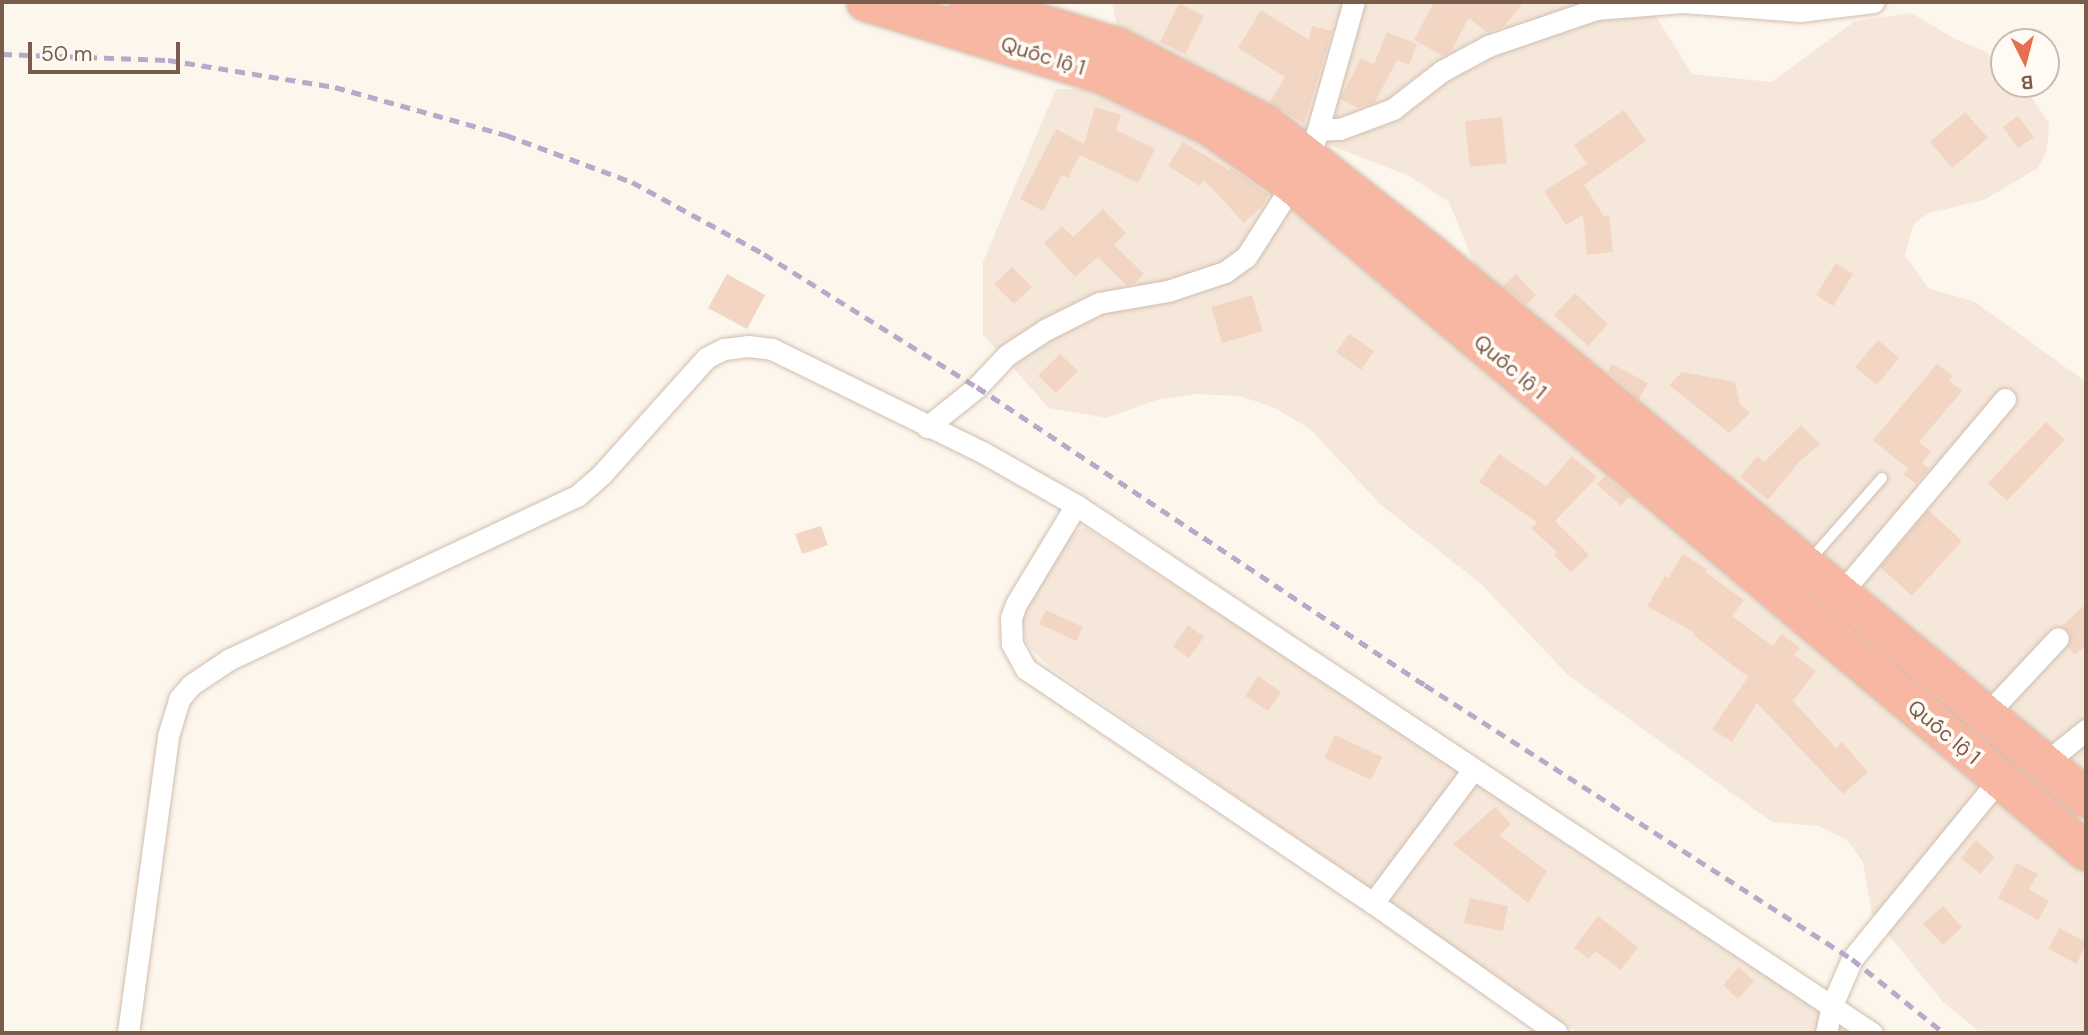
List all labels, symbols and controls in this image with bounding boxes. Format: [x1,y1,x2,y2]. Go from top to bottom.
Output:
scale bar [32,28,184,72]
north arrow [1990,28,2060,98]
street label: Quốc lộ 1 [998,31,1088,81]
text: 50 m [41,40,92,68]
text: B [2020,69,2034,95]
street label: Quốc lộ 1 [1469,329,1551,405]
street label: Quốc lộ 1 [1903,694,1985,770]

